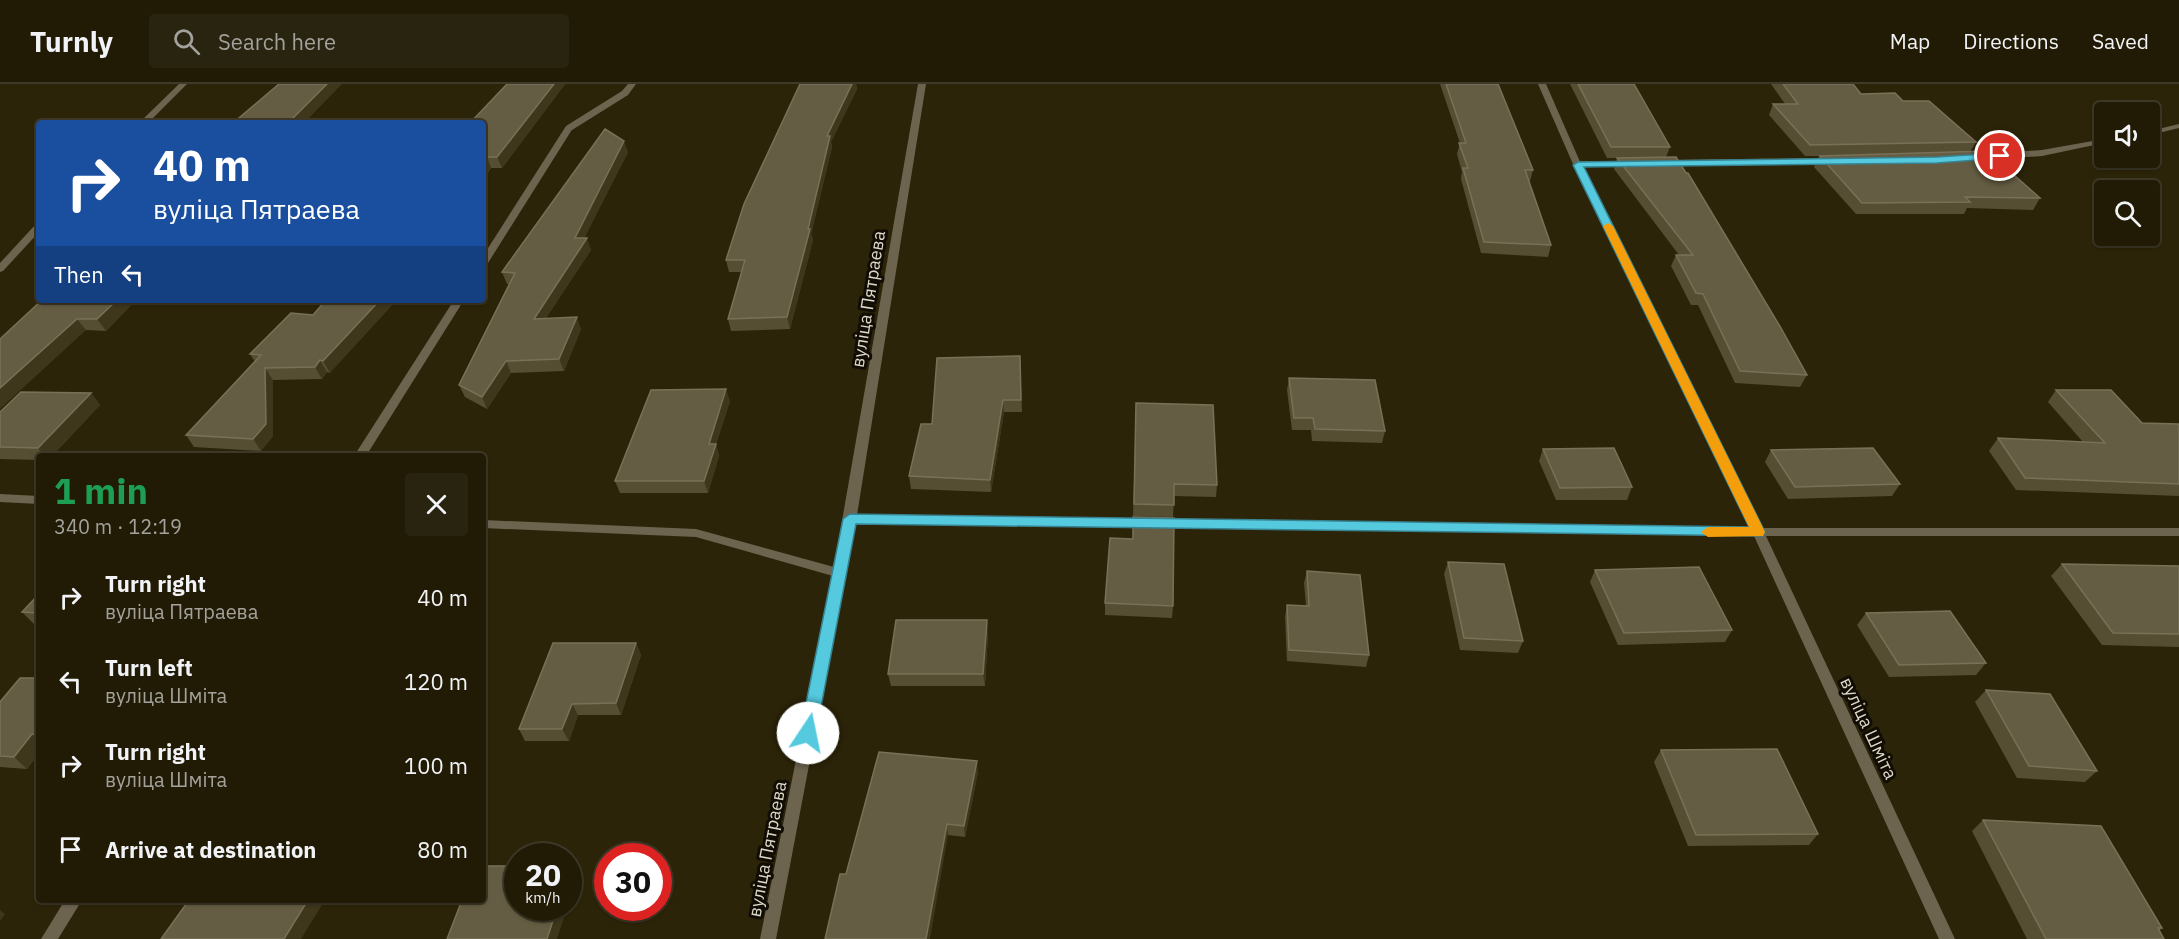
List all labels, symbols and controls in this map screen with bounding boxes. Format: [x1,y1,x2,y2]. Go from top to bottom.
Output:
search box [149,14,569,68]
text: Turnly [30,23,113,60]
icon: search [170,25,203,58]
text: Search here [218,27,336,56]
text: Map [1890,27,1930,55]
text: Directions [1963,27,2059,55]
text: Saved [2092,27,2149,55]
map controls [2094,102,2160,246]
button: sound [2094,102,2160,168]
pin [1974,130,2025,181]
text: 40 m [153,138,251,193]
icon: arrive [1983,139,2016,172]
icon: right [54,144,132,222]
button: search [2094,180,2160,246]
text: вуліца Пятраева [153,191,360,226]
street label: вуліца Пятраева [846,229,890,369]
icon: left [116,258,149,291]
text: Then [54,260,104,289]
text: 1 min [54,467,148,514]
button: close [405,473,468,536]
text: 340 m · 12:19 [54,513,182,540]
text: Turn right [105,569,206,598]
icon: right [54,581,87,614]
text: 40 m [417,583,468,612]
text: вуліца Пятраева [105,598,258,625]
text: Turn left [105,653,193,682]
icon: left [54,665,87,698]
text: 120 m [404,667,468,696]
street label: вуліца Шміта [1835,673,1903,783]
text: вуліца Шміта [105,682,227,709]
position arrow [776,701,840,765]
text: Turn right [105,737,206,766]
icon: right [54,749,87,782]
text: 100 m [404,751,468,780]
text: вуліца Шміта [105,766,227,793]
street label: вуліца Пятраева [743,779,792,919]
icon: arrive [54,833,87,866]
text: Arrive at destination [105,835,316,864]
text: 80 m [417,835,468,864]
speed limit sign: 30 [594,843,672,921]
text: 20 [525,855,561,894]
text: km/h [525,888,561,907]

